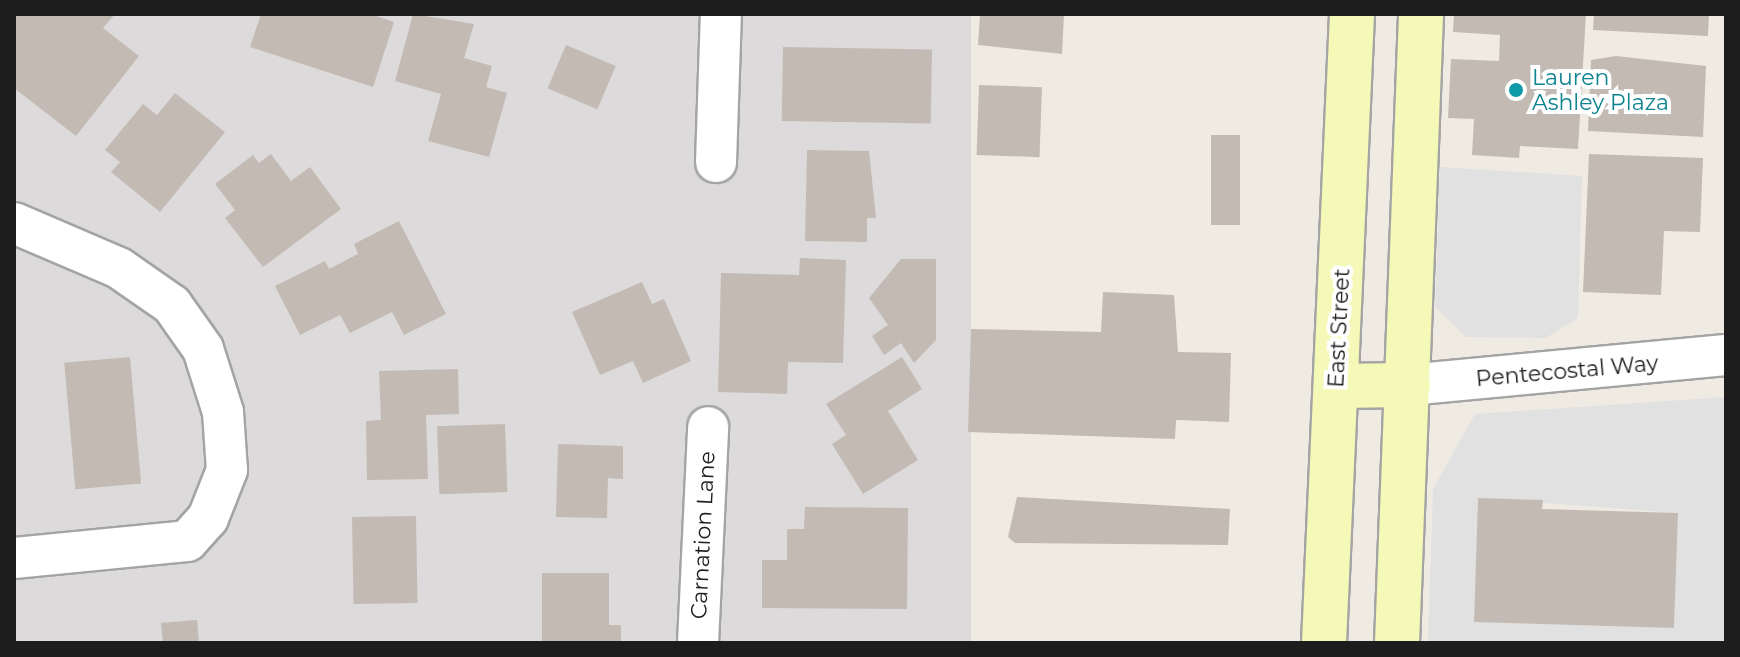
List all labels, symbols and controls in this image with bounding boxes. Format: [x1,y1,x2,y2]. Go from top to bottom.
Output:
place label: Lauren Ashley Plaza [1532,64,1669,116]
marker: Lauren Ashley Plaza [1507,81,1525,99]
street label: East Street [1323,268,1355,388]
street label: Pentecostal Way [1475,350,1659,392]
street label: Carnation Lane [685,450,721,620]

